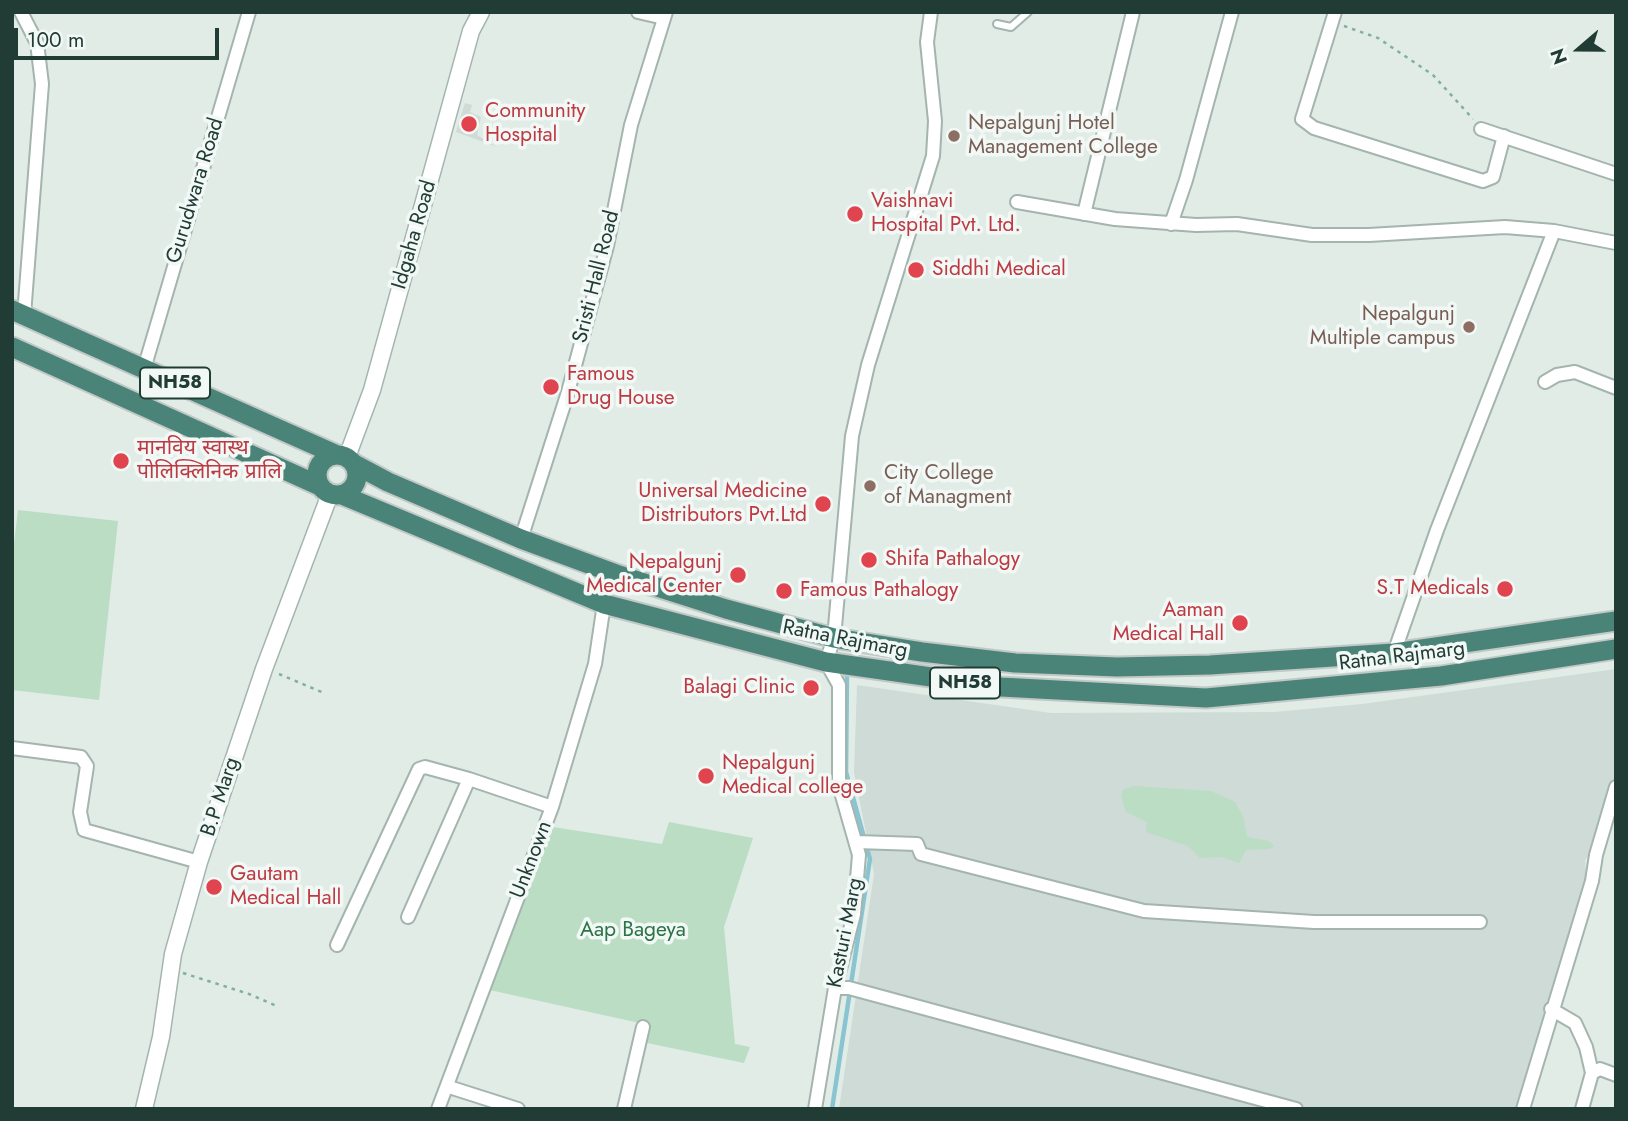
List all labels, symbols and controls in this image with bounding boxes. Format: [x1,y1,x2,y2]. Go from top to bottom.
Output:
scale bar [18,14,222,58]
north arrow [1544,14,1614,84]
text: 100 m [27,25,84,55]
text: N [1544,45,1574,68]
place label: Community Hospital [485,99,585,149]
place label: Nepalgunj Hotel Management College [968,111,1158,161]
marker: Community Hospital [459,114,479,134]
street label: Gurudwara Road [162,115,230,267]
marker: Nepalgunj Hotel Management College [946,128,962,144]
street label: Idgaha Road [387,178,443,292]
place label: Vaishnavi Hospital Pvt. Ltd. [871,189,1021,239]
marker: Vaishnavi Hospital Pvt. Ltd. [845,204,865,224]
street label: Sristi Hall Road [568,208,626,346]
place label: Siddhi Medical [932,257,1066,283]
marker: Siddhi Medical [906,260,926,280]
place label: Nepalgunj Multiple campus [1310,302,1455,352]
marker: Nepalgunj Multiple campus [1461,319,1477,335]
place label: Famous Drug House [567,362,675,412]
road number: NH58 [140,368,210,398]
marker: Famous Drug House [541,377,561,397]
place label: मानविय स्वास्थ पोलिक्लिनिक प्रालि [137,436,282,486]
marker: मानविय स्वास्थ पोलिक्लिनिक प्रालि [111,451,131,471]
place label: City College of Managment [884,461,1011,511]
marker: City College of Managment [862,478,878,494]
place label: Universal Medicine Distributors Pvt.Ltd [638,479,807,529]
marker: Universal Medicine Distributors Pvt.Ltd [813,494,833,514]
place label: Shifa Pathalogy [885,547,1020,573]
place label: Nepalgunj Medical Center [586,550,722,600]
marker: Shifa Pathalogy [859,550,879,570]
marker: Nepalgunj Medical Center [728,565,748,585]
place label: S.T Medicals [1376,576,1489,602]
place label: Famous Pathalogy [800,578,958,604]
marker: S.T Medicals [1495,579,1515,599]
marker: Famous Pathalogy [774,581,794,601]
place label: Aaman Medical Hall [1113,598,1224,648]
marker: Aaman Medical Hall [1230,613,1250,633]
street label: Ratna Rajmarg [780,616,910,664]
street label: Ratna Rajmarg [1338,637,1466,677]
road number: NH58 [930,668,1000,698]
place label: Balagi Clinic [683,675,795,701]
marker: Balagi Clinic [801,678,821,698]
place label: Nepalgunj Medical college [722,751,863,801]
street label: B.P Marg [196,754,246,840]
marker: Nepalgunj Medical college [696,766,716,786]
street label: Unknown [506,818,558,902]
place label: Gautam Medical Hall [230,862,341,912]
street label: Kasturi Marg [823,876,869,990]
marker: Gautam Medical Hall [204,877,224,897]
park label: Aap Bageya [580,918,686,944]

